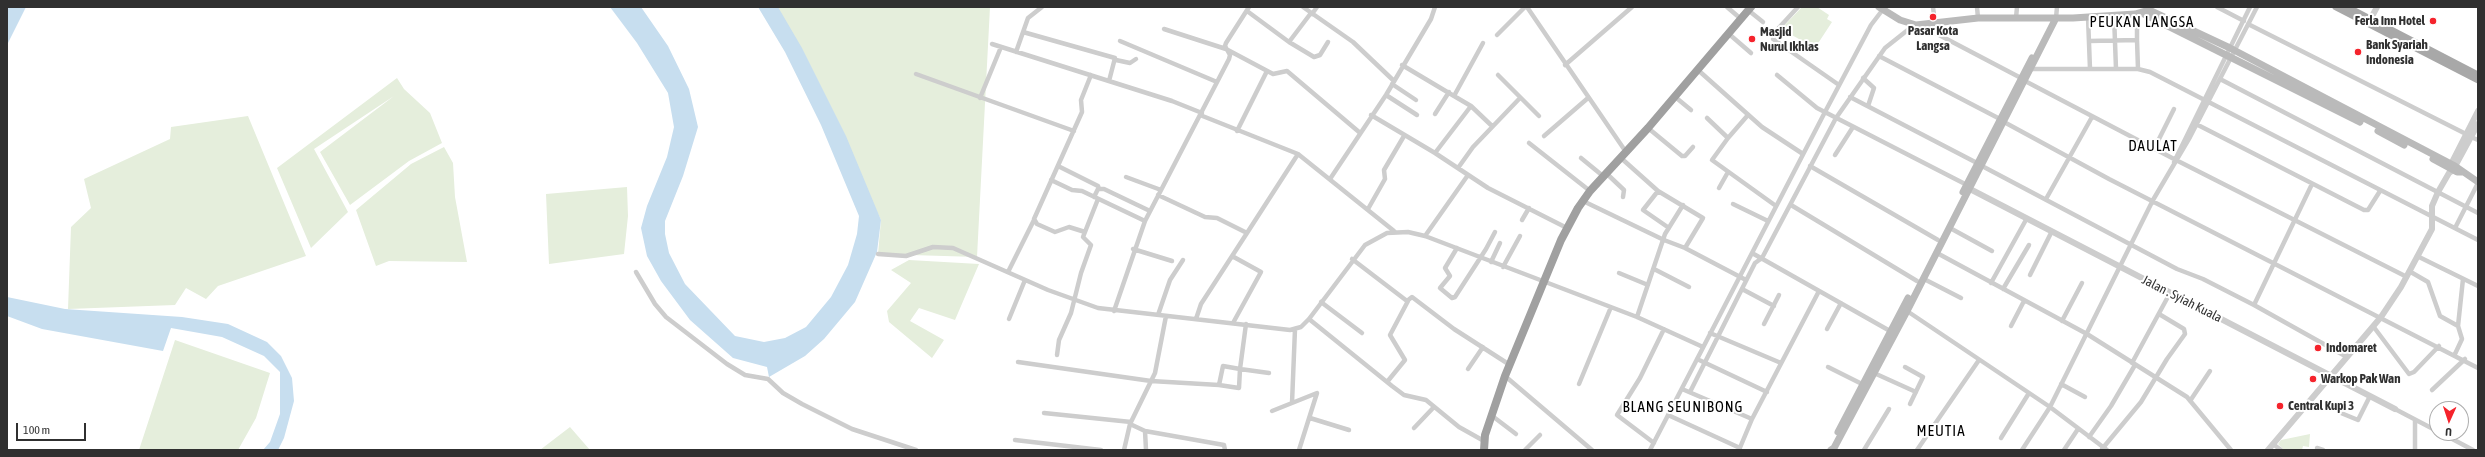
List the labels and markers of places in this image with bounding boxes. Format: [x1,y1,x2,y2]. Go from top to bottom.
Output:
marker: Pasar Kota Langsa [1928,12,1938,22]
place label: Ferla Inn Hotel [2355,13,2425,29]
marker: Ferla Inn Hotel [2428,16,2438,26]
place label: Pasar Kota Langsa [1908,23,1958,54]
place label: Masjid Nurul Ikhlas [1760,24,1819,55]
marker: Masjid Nurul Ikhlas [1747,34,1757,44]
place label: Bank Syariah Indonesia [2366,37,2428,68]
marker: Bank Syariah Indonesia [2353,47,2363,57]
place label: Indomaret [2326,340,2377,356]
marker: Indomaret [2313,343,2323,353]
place label: Warkop Pak Wan [2321,371,2400,387]
marker: Warkop Pak Wan [2308,374,2318,384]
place label: Central Kupi 3 [2288,398,2354,414]
marker: Central Kupi 3 [2275,401,2285,411]

